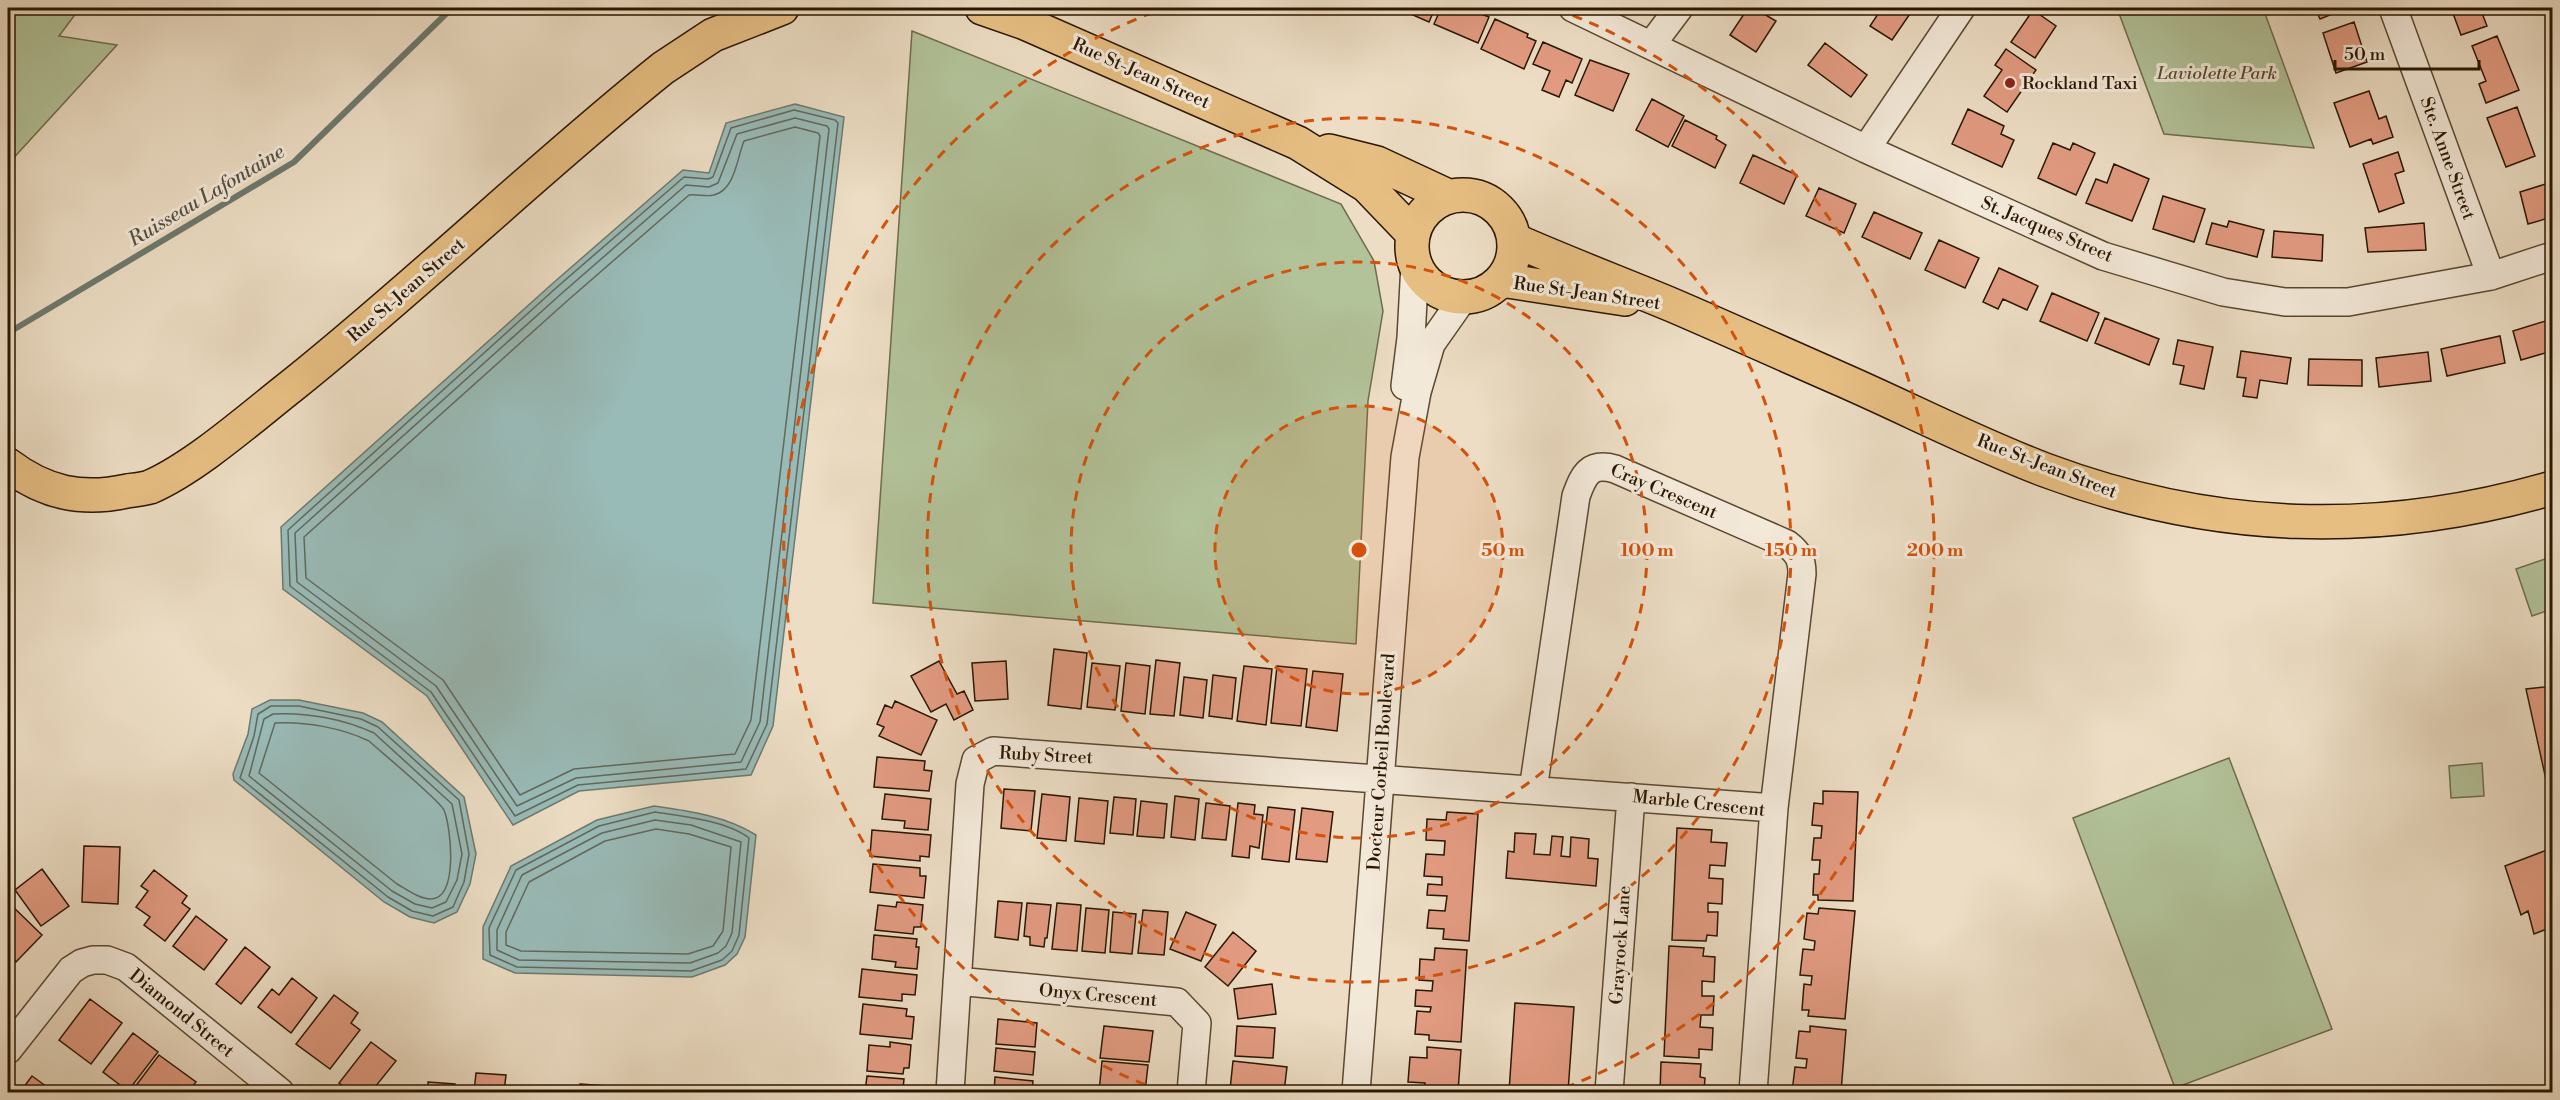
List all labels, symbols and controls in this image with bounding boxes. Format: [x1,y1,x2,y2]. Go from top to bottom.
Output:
street label: Rue St-Jean Street [1068,33,1214,114]
scale bar [2335,33,2479,71]
text: 50 m [2344,43,2386,66]
park label: Laviolette Park [2156,62,2277,85]
place label: Rockland Taxi [2022,72,2138,95]
marker: Rockland Taxi [2003,76,2017,90]
street label: Ste. Anne Street [2415,94,2481,223]
water label: Ruisseau Lafontaine [123,139,290,253]
street label: St. Jacques Street [1977,191,2117,268]
street label: Rue St-Jean Street [343,233,470,348]
street label: Rue St-Jean Street [1512,272,1662,315]
street label: Rue St-Jean Street [1974,429,2121,504]
street label: Cray Crescent [1607,459,1721,525]
text: 50 m [1481,539,1525,562]
text: 100 m [1620,539,1674,562]
text: 150 m [1765,539,1818,562]
text: 200 m [1907,539,1964,562]
centre of rings [1349,540,1369,560]
street label: Docteur Corbeil Boulevard [1362,652,1401,872]
street label: Ruby Street [998,742,1094,769]
street label: Marble Crescent [1631,785,1767,822]
street label: Grayrock Lane [1605,885,1636,1005]
street label: Diamond Street [125,964,239,1063]
street label: Onyx Crescent [1038,979,1159,1012]

